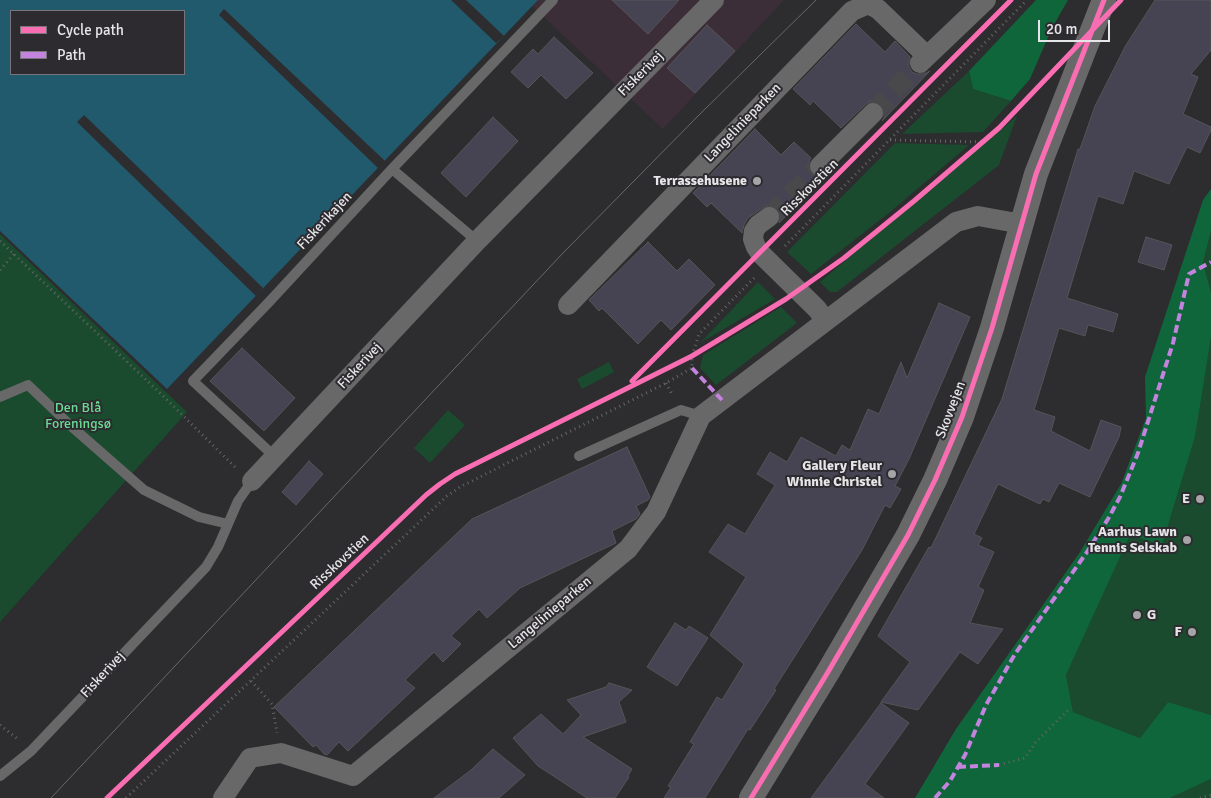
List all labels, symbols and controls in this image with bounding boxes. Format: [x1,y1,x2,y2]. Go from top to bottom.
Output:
legend [10,10,185,75]
scale bar [1041,10,1114,42]
text: 20 m [1046,20,1077,38]
text: Cycle path [57,21,124,39]
text: Path [57,46,86,64]
street label: Fiskerivej [615,48,667,100]
street label: Langelinieparken [701,80,785,166]
street label: Risskovstien [778,156,842,220]
place label: Terrassehusene [654,173,747,189]
marker: Terrassehusene [751,175,763,187]
street label: Fiskerikajen [294,189,356,253]
street label: Fiskerivej [334,339,386,393]
street label: Skovvejen [932,379,970,441]
park label: Den Blå Foreningsø [45,400,111,432]
place label: Gallery Fleur Winnie Christel [787,458,882,491]
marker: Gallery Fleur Winnie Christel [886,468,898,480]
place label: E [1182,491,1190,507]
marker: E [1194,493,1206,505]
place label: Aarhus Lawn Tennis Selskab [1088,524,1177,556]
street label: Risskovstien [307,531,373,593]
marker: Aarhus Lawn Tennis Selskab [1181,534,1193,546]
street label: Langelinieparken [505,573,595,653]
place label: G [1147,607,1156,623]
marker: G [1131,609,1143,621]
place label: F [1175,624,1182,640]
marker: F [1186,626,1198,638]
street label: Fiskerivej [77,648,129,702]

